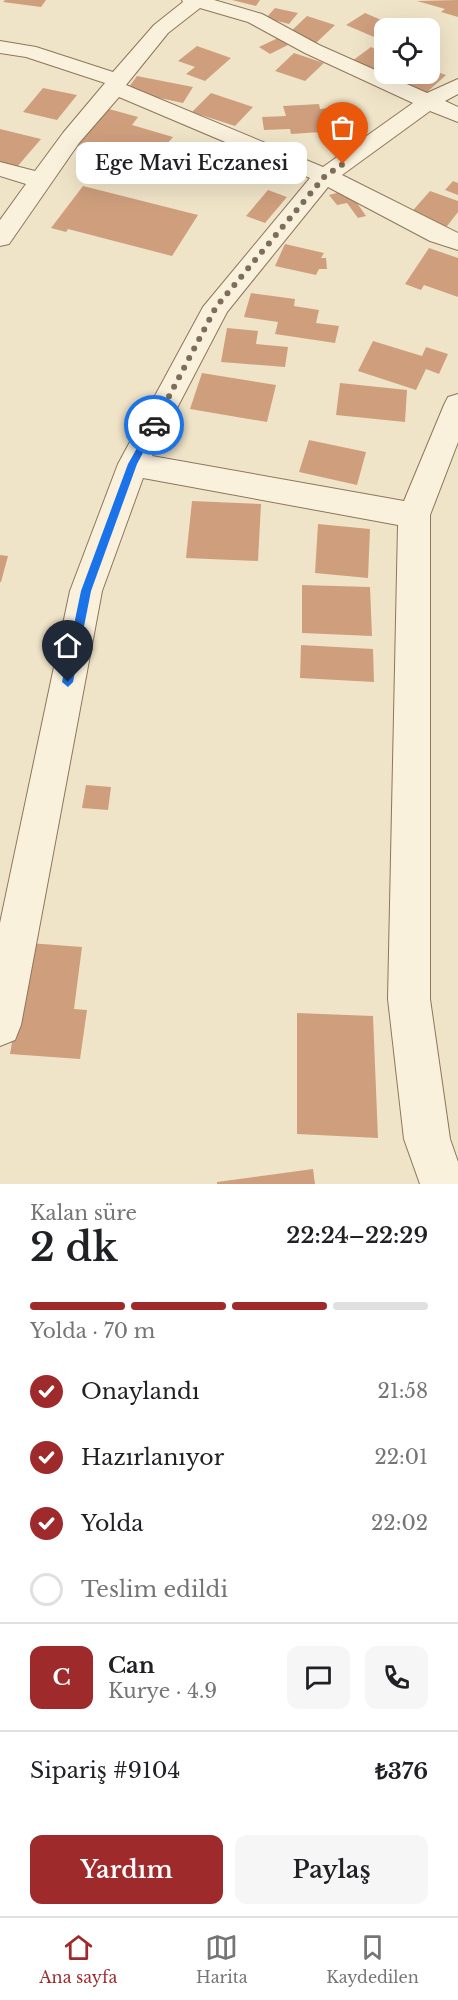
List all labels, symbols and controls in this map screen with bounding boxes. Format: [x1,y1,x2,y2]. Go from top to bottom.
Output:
map controls [374,18,440,84]
button: locate [374,18,440,84]
pin [317,102,368,164]
icon: bag [326,111,359,144]
callout: Ege Mavi Eczanesi [76,143,307,185]
text: Ege Mavi Eczanesi [95,151,288,175]
courier [124,395,184,455]
icon: car [138,409,171,442]
pin [42,620,93,682]
icon: home [51,629,84,662]
text: Kalan süre [30,1201,137,1225]
text: 22:24–22:29 [286,1222,428,1249]
text: 2 dk [30,1223,118,1272]
text: Yolda · 70 m [30,1319,155,1343]
icon: check [30,1375,63,1408]
text: Onaylandı [81,1378,199,1405]
text: 21:58 [378,1379,428,1403]
icon: check [30,1441,63,1474]
text: Hazırlanıyor [81,1444,224,1471]
text: 22:01 [374,1445,428,1469]
icon: check [30,1507,63,1540]
text: Yolda [81,1510,143,1537]
text: 22:02 [371,1511,428,1535]
text: Teslim edildi [81,1576,228,1603]
button: chat [287,1646,350,1709]
button: phone [365,1646,428,1709]
text: Can [108,1652,155,1679]
text: C [52,1664,71,1691]
text: Kurye · 4.9 [108,1679,217,1703]
text: Sipariş #9104 [30,1757,180,1784]
text: ₺376 [375,1758,428,1785]
button: Yardım [30,1835,223,1904]
button: Paylaş [235,1835,428,1904]
tab: Ana sayfa [39,1931,117,1987]
tab: Harita [196,1931,248,1987]
tab: Kaydedilen [326,1931,419,1987]

